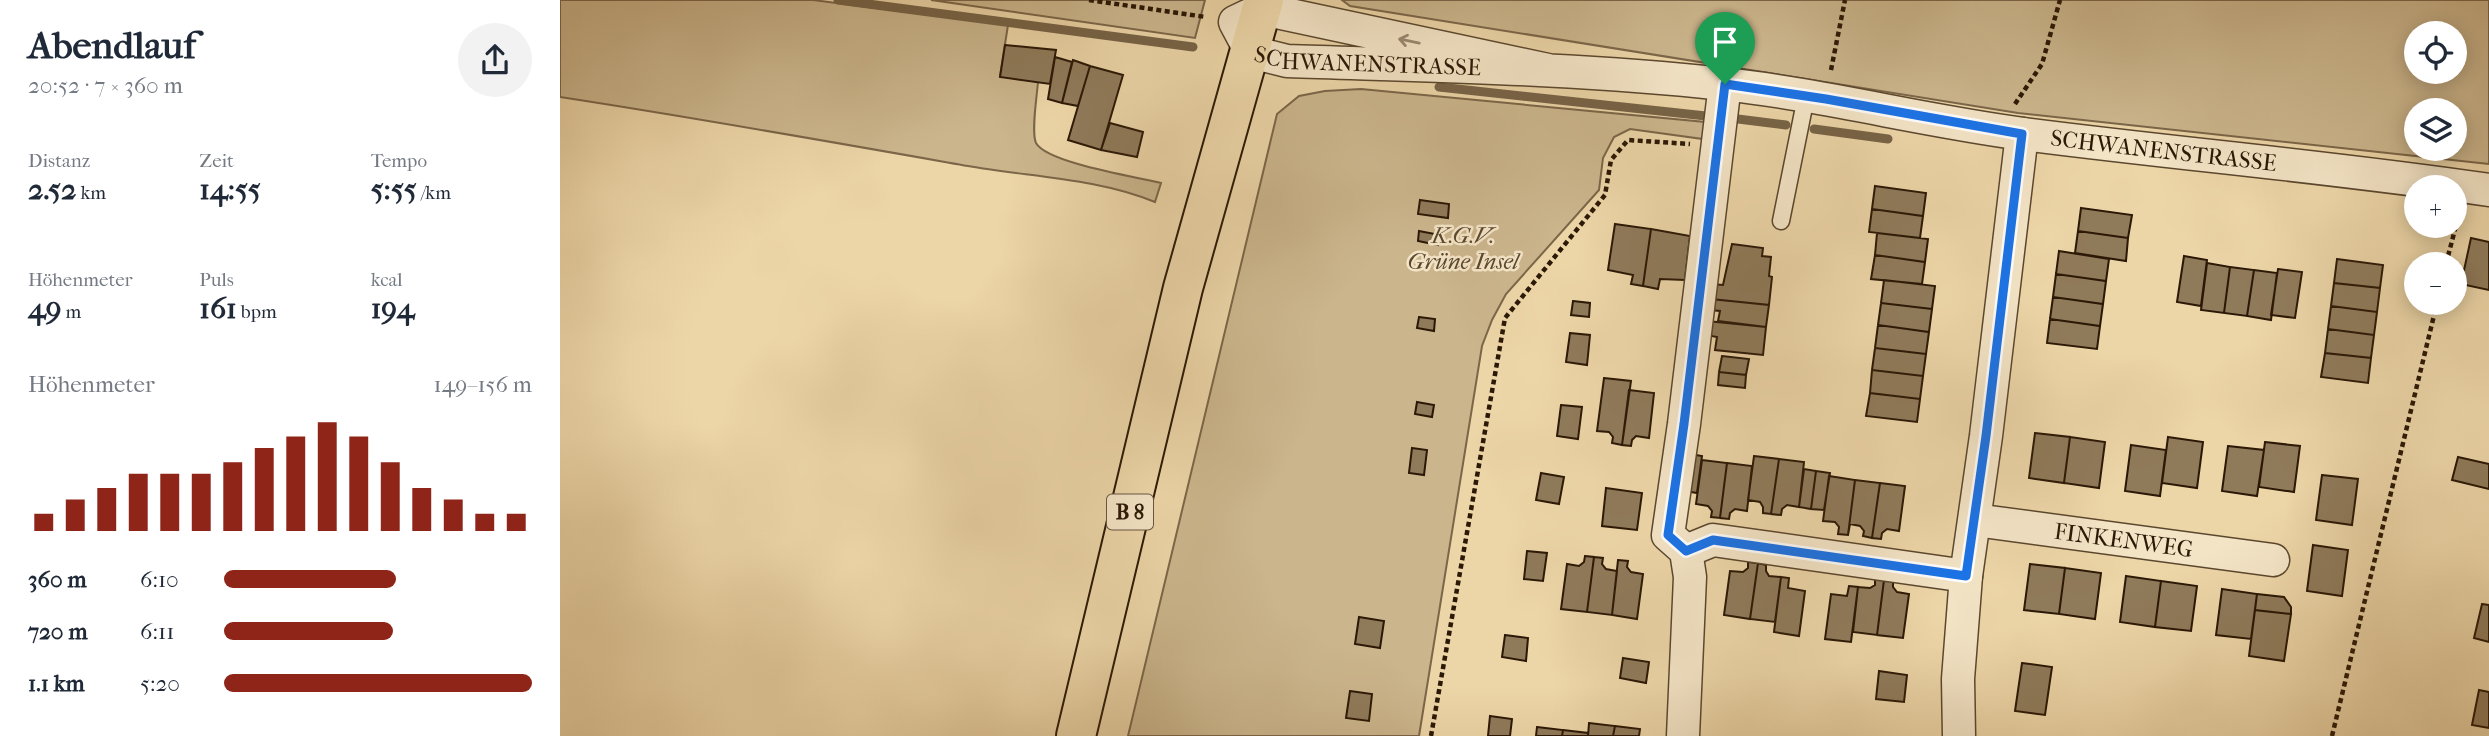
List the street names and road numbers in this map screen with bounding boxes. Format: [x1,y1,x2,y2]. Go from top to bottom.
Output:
street label: SCHWANENSTRASSE [1251,40,1482,81]
street label: SCHWANENSTRASSE [2049,124,2278,177]
road number: B 8 [1107,494,1153,530]
street label: FINKENWEG [2052,518,2195,563]

